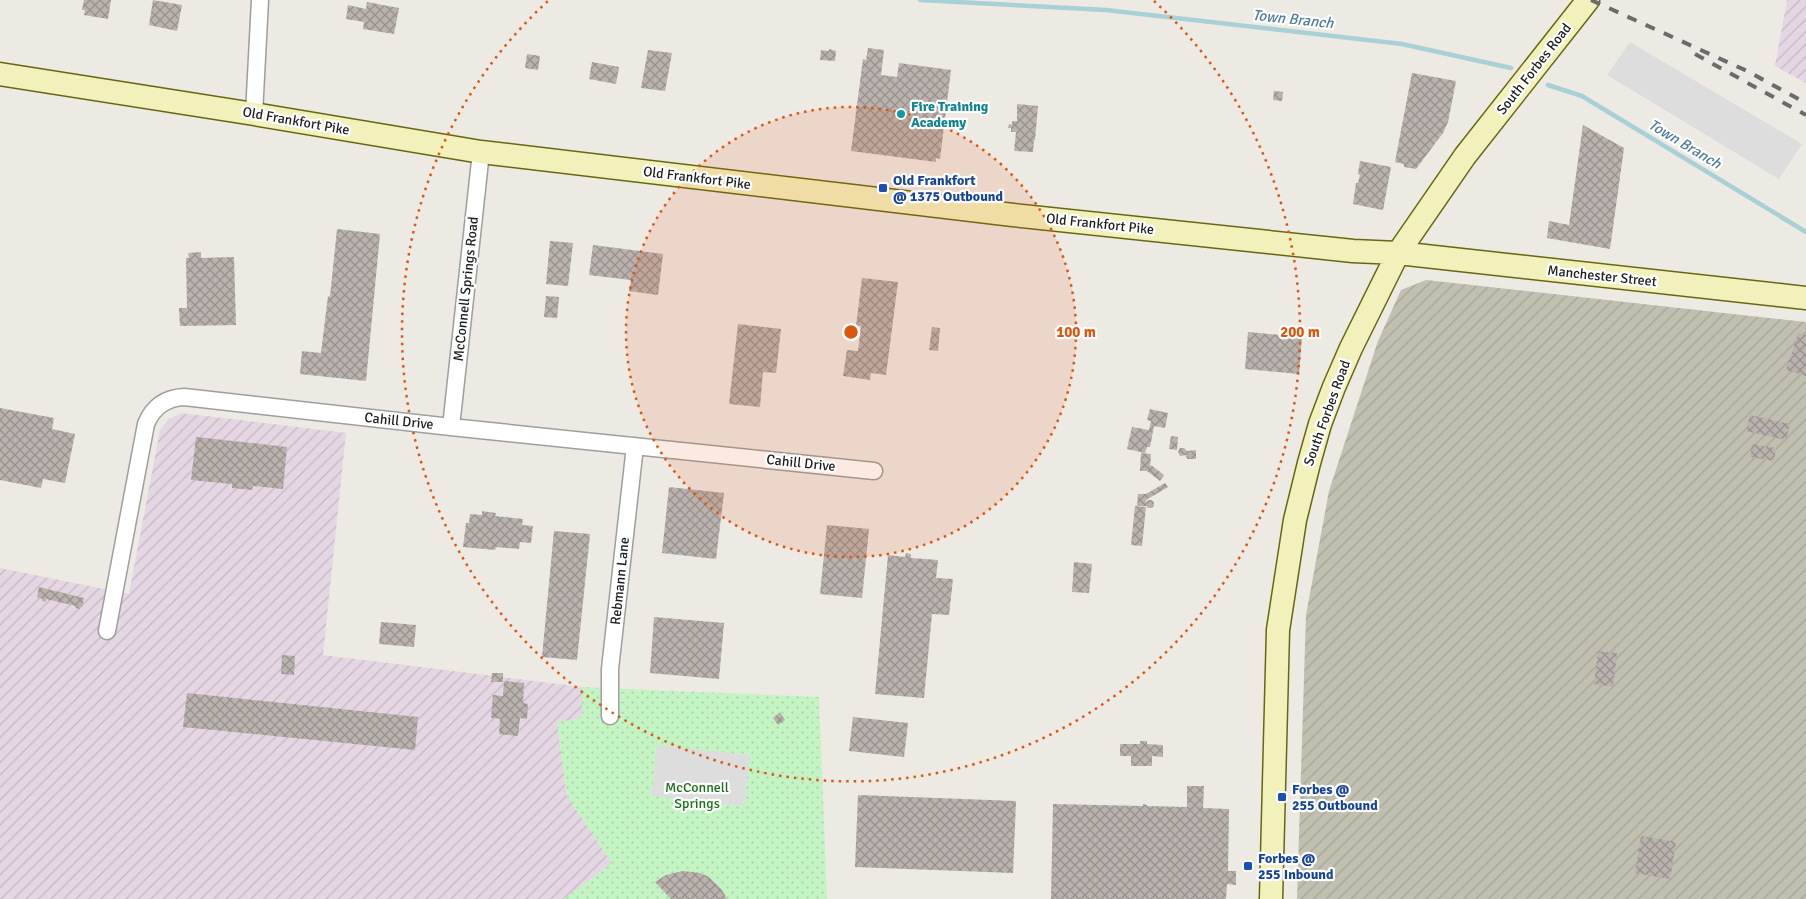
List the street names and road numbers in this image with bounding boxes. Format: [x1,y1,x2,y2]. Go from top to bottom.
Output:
street label: South Forbes Road [1493,20,1575,118]
street label: Old Frankfort Pike [241,103,351,139]
street label: Old Frankfort Pike [642,163,752,193]
street label: Old Frankfort Pike [1045,210,1155,238]
street label: McConnell Springs Road [450,216,482,362]
street label: Manchester Street [1546,262,1658,290]
street label: South Forbes Road [1300,358,1354,468]
street label: Cahill Drive [364,409,434,433]
street label: Cahill Drive [766,451,836,475]
street label: Rebmann Lane [607,536,633,626]

